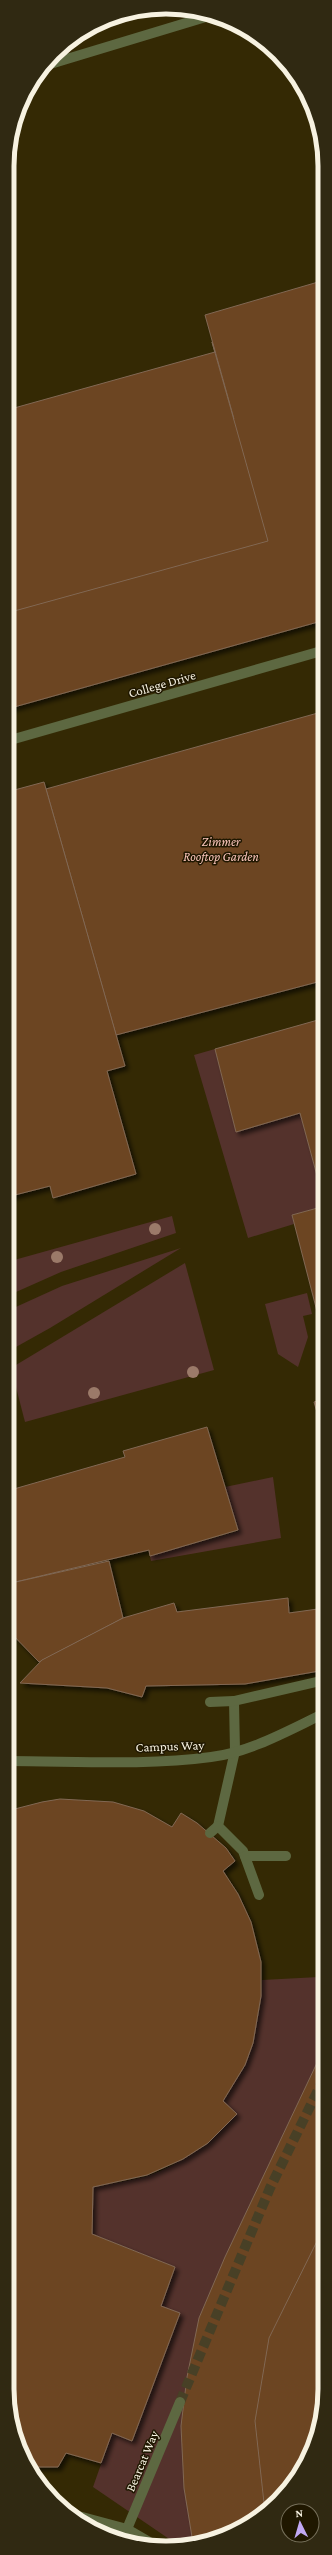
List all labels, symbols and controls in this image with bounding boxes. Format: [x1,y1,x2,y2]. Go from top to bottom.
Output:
street label: College Drive [127,667,198,701]
park label: Zimmer Rooftop Garden [183,834,259,864]
street label: Campus Way [135,1737,206,1755]
street label: Bearcat Way [122,2427,162,2494]
north arrow [280,2503,320,2543]
text: N [295,2507,304,2519]

